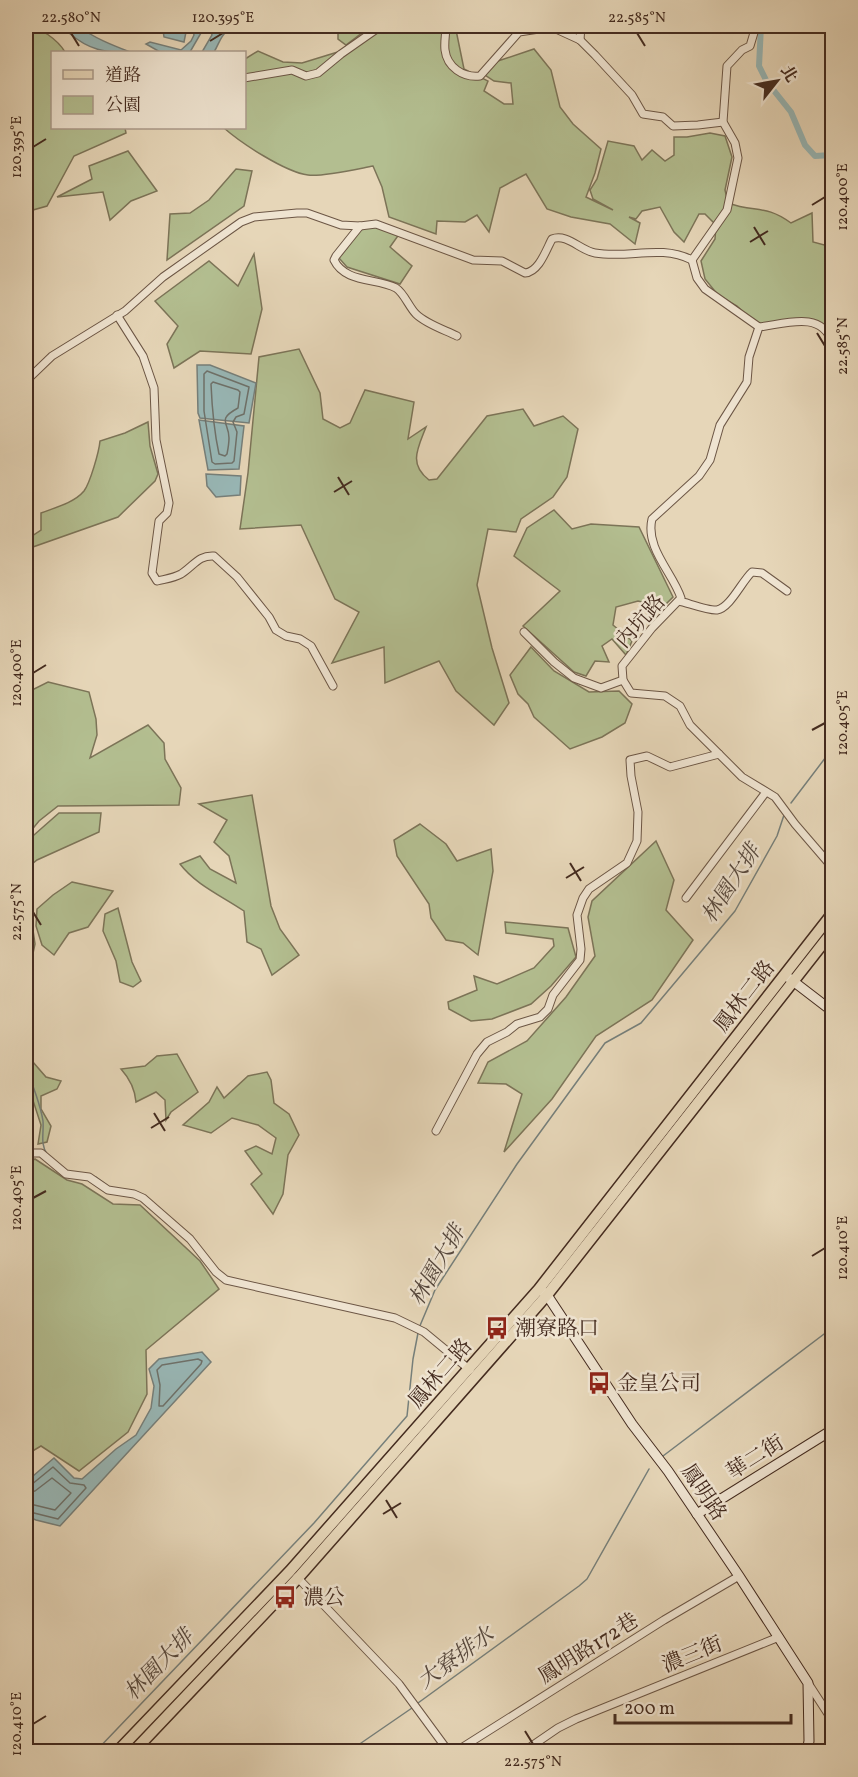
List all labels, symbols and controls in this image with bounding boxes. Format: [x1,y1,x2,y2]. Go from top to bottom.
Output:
text: 22.580°N [41,8,101,29]
text: 120.395°E [192,8,254,29]
text: 22.585°N [608,8,666,29]
legend [51,51,246,129]
north arrow [747,51,807,111]
text: 北 [775,62,802,87]
text: 道路 [105,64,141,89]
text: 公園 [105,94,141,119]
text: 120.395°E [7,116,28,178]
text: 120.400°E [833,163,854,231]
text: 22.585°N [833,317,854,375]
street label: 內坑路 [610,589,673,655]
text: 120.400°E [7,639,28,707]
text: 120.405°E [833,690,854,756]
water label: 林園大排 [695,837,771,930]
text: 22.575°N [7,883,28,941]
street label: 鳳林二路 [708,955,782,1039]
text: 120.405°E [7,1165,28,1231]
text: 120.410°E [833,1216,854,1280]
water label: 林園大排 [403,1218,475,1312]
bus stop icon: 潮寮路口 [484,1315,510,1341]
place label: 潮寮路口 [515,1315,599,1344]
street label: 鳳林二路 [403,1333,480,1415]
bus stop icon: 金皇公司 [586,1370,612,1396]
place label: 金皇公司 [617,1370,701,1399]
street label: 華二街 [721,1429,790,1487]
street label: 鳳明路 [673,1459,732,1527]
bus stop icon: 濃公 [272,1584,298,1610]
place label: 濃公 [303,1584,345,1613]
street label: 鳳明路172巷 [533,1607,644,1692]
water label: 大寮排水 [412,1619,503,1697]
water label: 林園大排 [118,1621,204,1708]
street label: 濃三街 [658,1630,727,1681]
scale bar [615,1687,790,1725]
text: 120.410°E [7,1692,28,1756]
text: 200 m [624,1697,675,1722]
text: 22.575°N [504,1752,562,1773]

